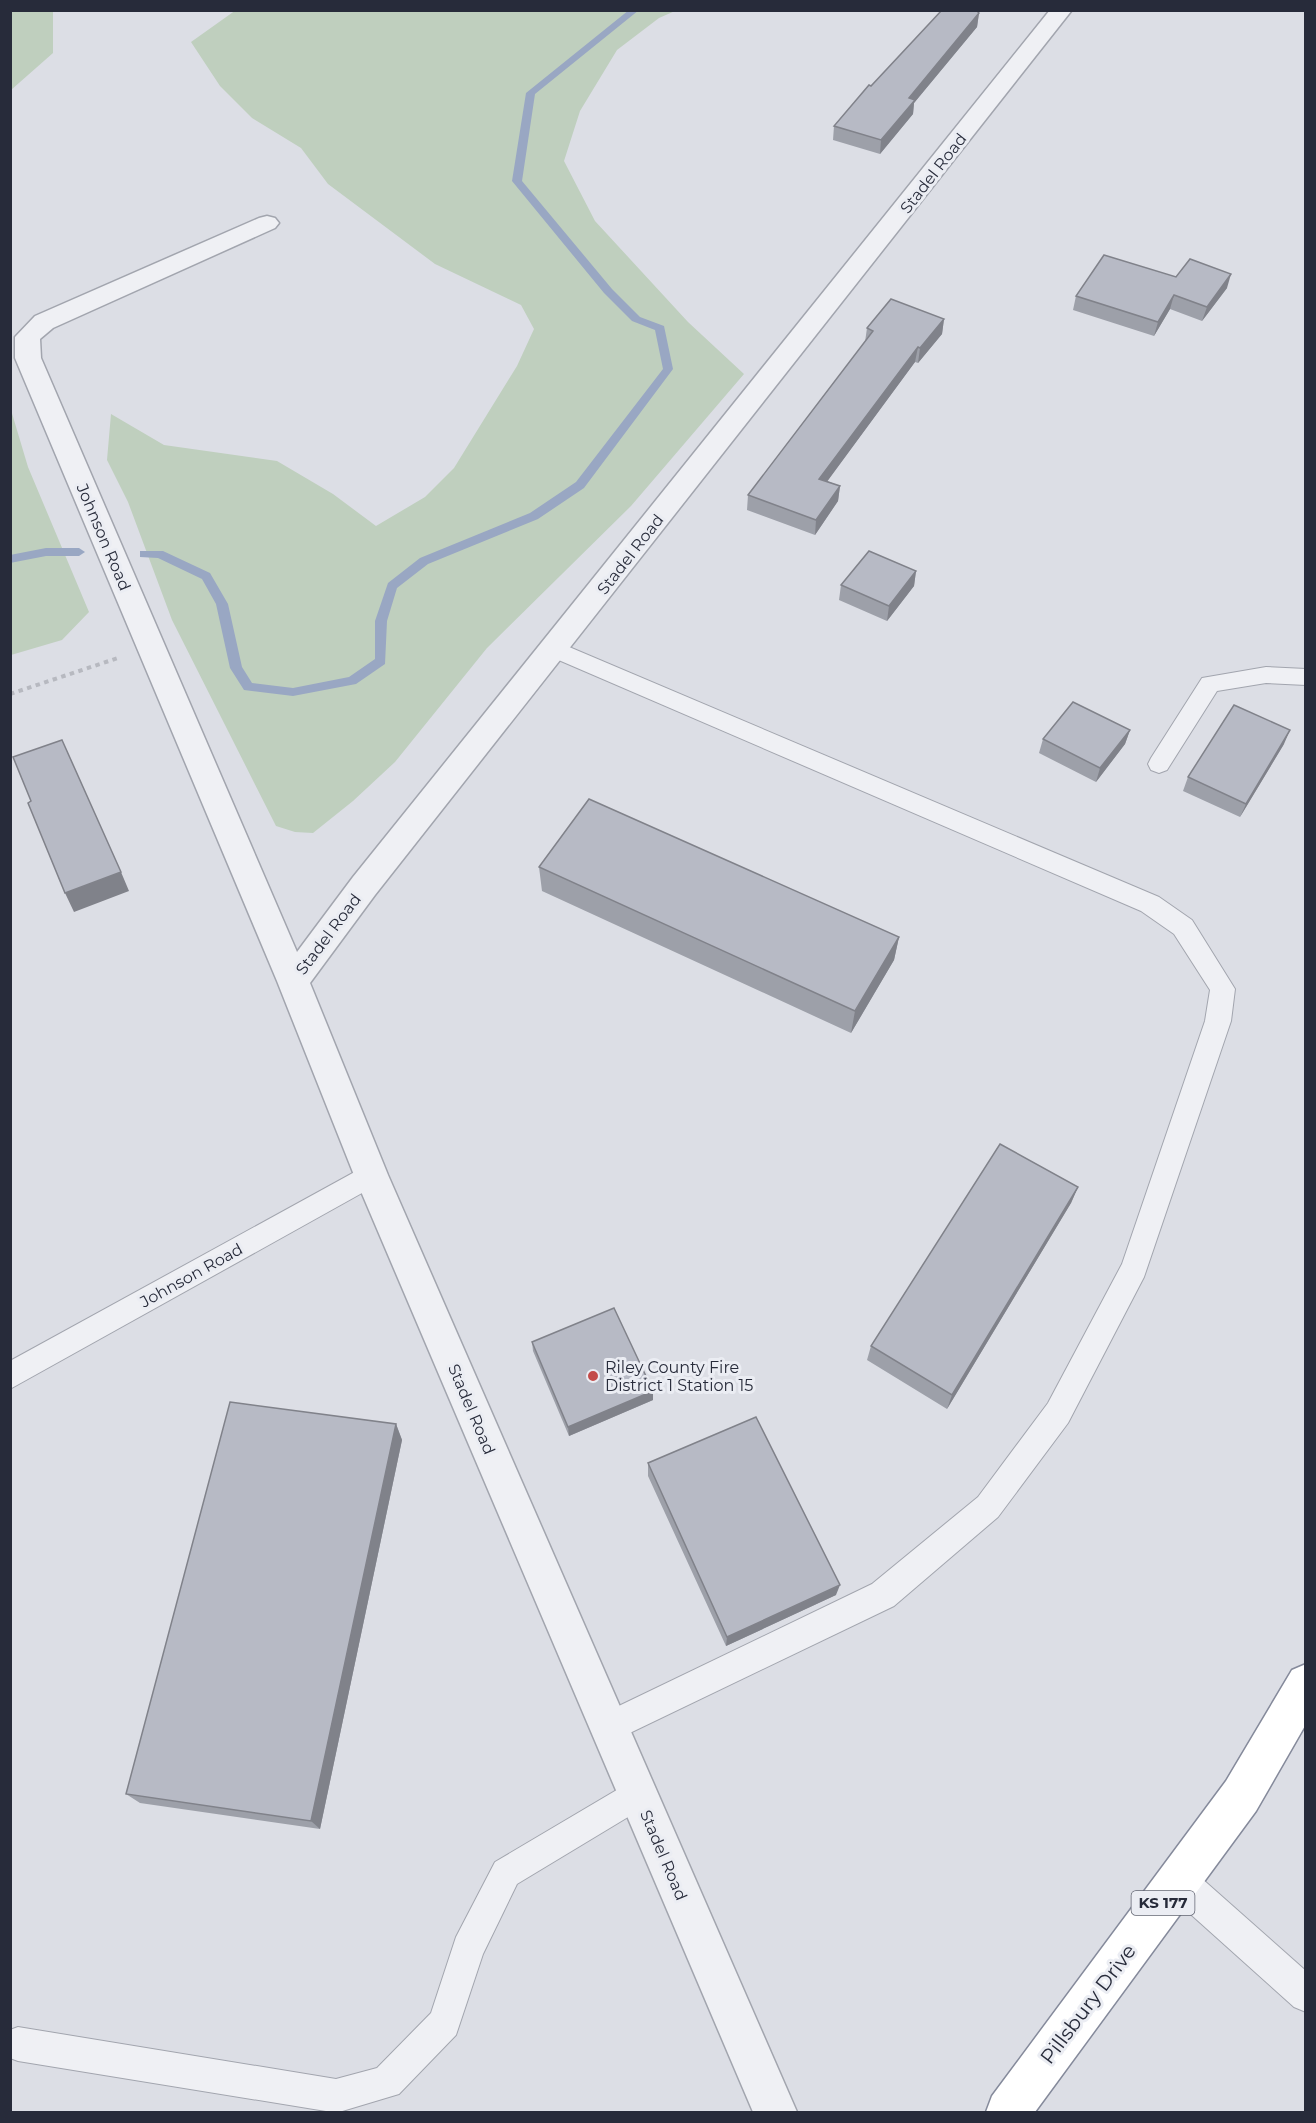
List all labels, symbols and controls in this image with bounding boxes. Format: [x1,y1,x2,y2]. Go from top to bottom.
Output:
street label: Stadel Road [896,130,971,217]
street label: Johnson Road [72,480,135,594]
street label: Stadel Road [593,511,668,598]
street label: Stadel Road [292,890,365,978]
street label: Johnson Road [136,1239,246,1312]
place label: Riley County Fire District 1 Station 15 [605,1358,753,1395]
street label: Stadel Road [444,1361,499,1457]
marker: Riley County Fire District 1 Station 15 [586,1369,600,1383]
street label: Stadel Road [636,1807,691,1903]
road number: KS 177 [1132,1891,1194,1915]
street label: Pillsbury Drive [1035,1939,1141,2069]

